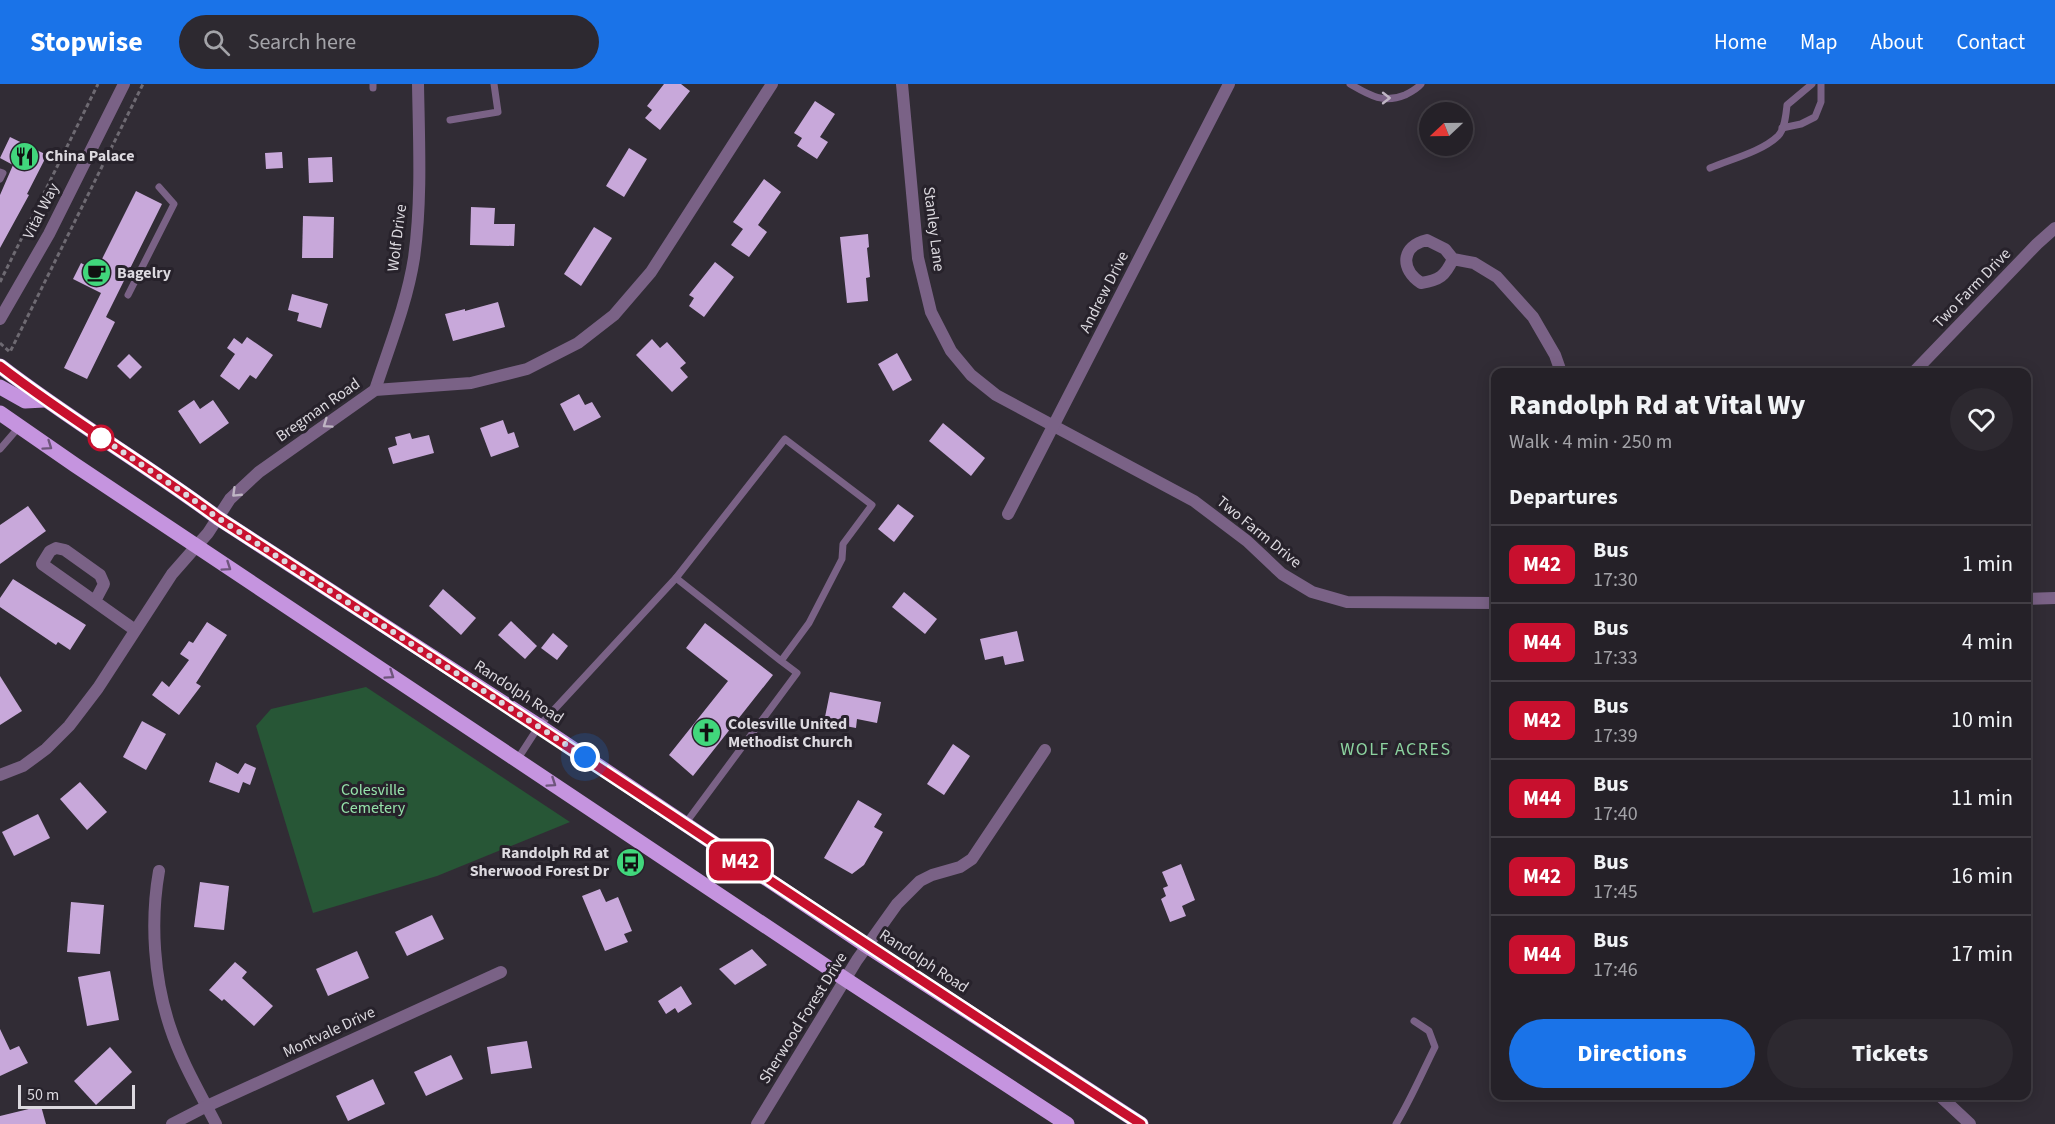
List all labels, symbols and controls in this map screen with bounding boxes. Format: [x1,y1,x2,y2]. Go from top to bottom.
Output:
search box [179,15,599,69]
text: Stopwise [30,22,143,62]
icon: search [200,26,233,59]
text: Search here [248,26,356,58]
text: Home [1714,27,1767,57]
text: Map [1800,27,1838,57]
text: About [1871,27,1923,57]
text: Contact [1956,27,2025,57]
one-way arrow [1382,92,1391,104]
north arrow [1419,102,1473,156]
map controls [1419,102,1473,156]
restaurant icon: China Palace [8,140,40,172]
place label: China Palace [45,145,134,167]
street label: Vital Way [17,179,65,243]
street label: Stanley Lane [918,185,950,273]
street label: Wolf Drive [382,203,412,273]
street label: Two Farm Drive [1928,243,2016,333]
street label: Andrew Drive [1074,247,1134,337]
cafe icon: Bagelry [80,257,112,289]
place label: Bagelry [117,262,172,284]
street label: Bregman Road [271,373,365,447]
text: Randolph Rd at Vital Wy [1509,385,1805,425]
button: heart [1950,388,2013,451]
one-way arrow [322,417,333,428]
unlabelled marker [88,425,114,451]
text: Walk · 4 min · 250 m [1509,428,1672,456]
one-way arrow [41,439,52,450]
text: Departures [1509,481,1618,513]
one-way arrow [233,486,243,497]
street label: Two Farm Drive [1212,491,1306,573]
text: Bus [1593,534,1629,566]
text: 1 min [1962,548,2013,580]
text: M42 [1523,549,1561,579]
one-way arrow [221,560,232,571]
text: 17:30 [1593,566,1638,594]
text: Bus [1593,612,1629,644]
text: 4 min [1962,626,2013,658]
text: M44 [1523,627,1561,657]
text: 17:33 [1593,644,1638,672]
street label: Randolph Road [470,655,568,729]
one-way arrow [383,668,394,679]
text: Bus [1593,690,1629,722]
text: 10 min [1951,704,2013,736]
text: M42 [1523,705,1561,735]
place label: Colesville United Methodist Church [728,713,853,753]
church icon: Colesville United Methodist Church [691,717,723,749]
text: 17:39 [1593,722,1638,750]
district label: WOLF ACRES [1340,737,1452,762]
your location [570,742,600,772]
text: Bus [1593,768,1629,800]
one-way arrow [545,776,556,787]
park label: Colesville Cemetery [341,779,406,819]
text: 11 min [1951,782,2013,814]
text: M44 [1523,783,1561,813]
text: 17:40 [1593,800,1638,828]
place label: Randolph Rd at Sherwood Forest Dr [470,842,610,882]
line badge: M42 [706,842,774,880]
bus stop icon: Randolph Rd at Sherwood Forest Dr [614,846,646,878]
text: M42 [721,846,759,876]
text: Bus [1593,846,1629,878]
text: 16 min [1951,860,2013,892]
text: M42 [1523,861,1561,891]
text: 17:45 [1593,878,1638,906]
street label: Randolph Road [875,924,973,998]
text: Bus [1593,924,1629,956]
text: 17 min [1951,938,2013,970]
text: M44 [1523,939,1561,969]
street label: Sherwood Forest Drive [754,948,852,1088]
text: 17:46 [1593,956,1638,984]
street label: Montvale Drive [279,1001,379,1063]
button: Directions [1509,1019,1755,1088]
button: Tickets [1767,1019,2013,1088]
scale bar [18,1082,135,1110]
text: 50 m [27,1084,59,1106]

